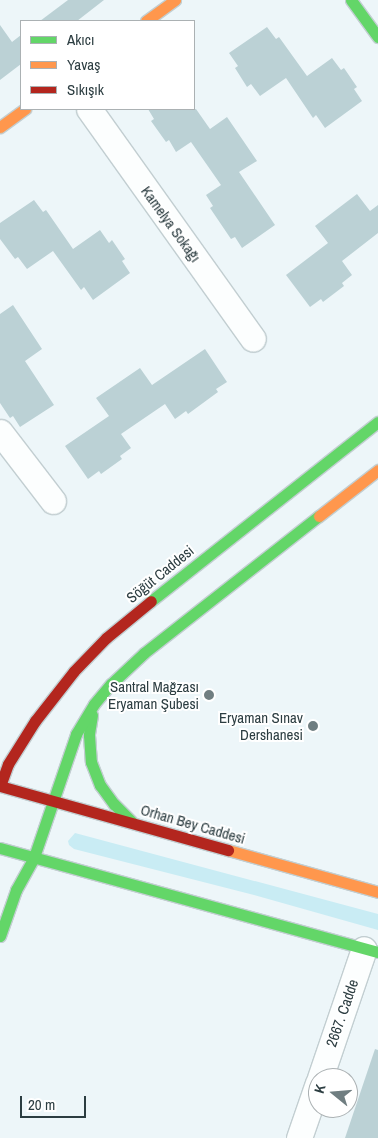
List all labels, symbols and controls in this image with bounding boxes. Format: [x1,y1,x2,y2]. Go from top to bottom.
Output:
legend [20,20,195,110]
text: Akıcı [67,29,94,50]
text: Yavaş [67,54,100,75]
text: Sıkışık [67,79,104,100]
street label: Kamelya Sokağı [137,182,205,266]
street label: Söğüt Caddesi [123,541,197,607]
place label: Santral Mağzası Eryaman Şubesi [108,677,199,712]
marker: Santral Mağzası Eryaman Şubesi [203,689,215,701]
place label: Eryaman Sınav Dershanesi [219,708,303,743]
marker: Eryaman Sınav Dershanesi [307,720,319,732]
street label: Orhan Bey Caddesi [139,800,247,848]
street label: 2667. Cadde [322,977,362,1049]
north arrow [308,1068,358,1118]
text: K [310,1082,329,1096]
scale bar [22,1086,89,1118]
text: 20 m [28,1094,55,1115]

